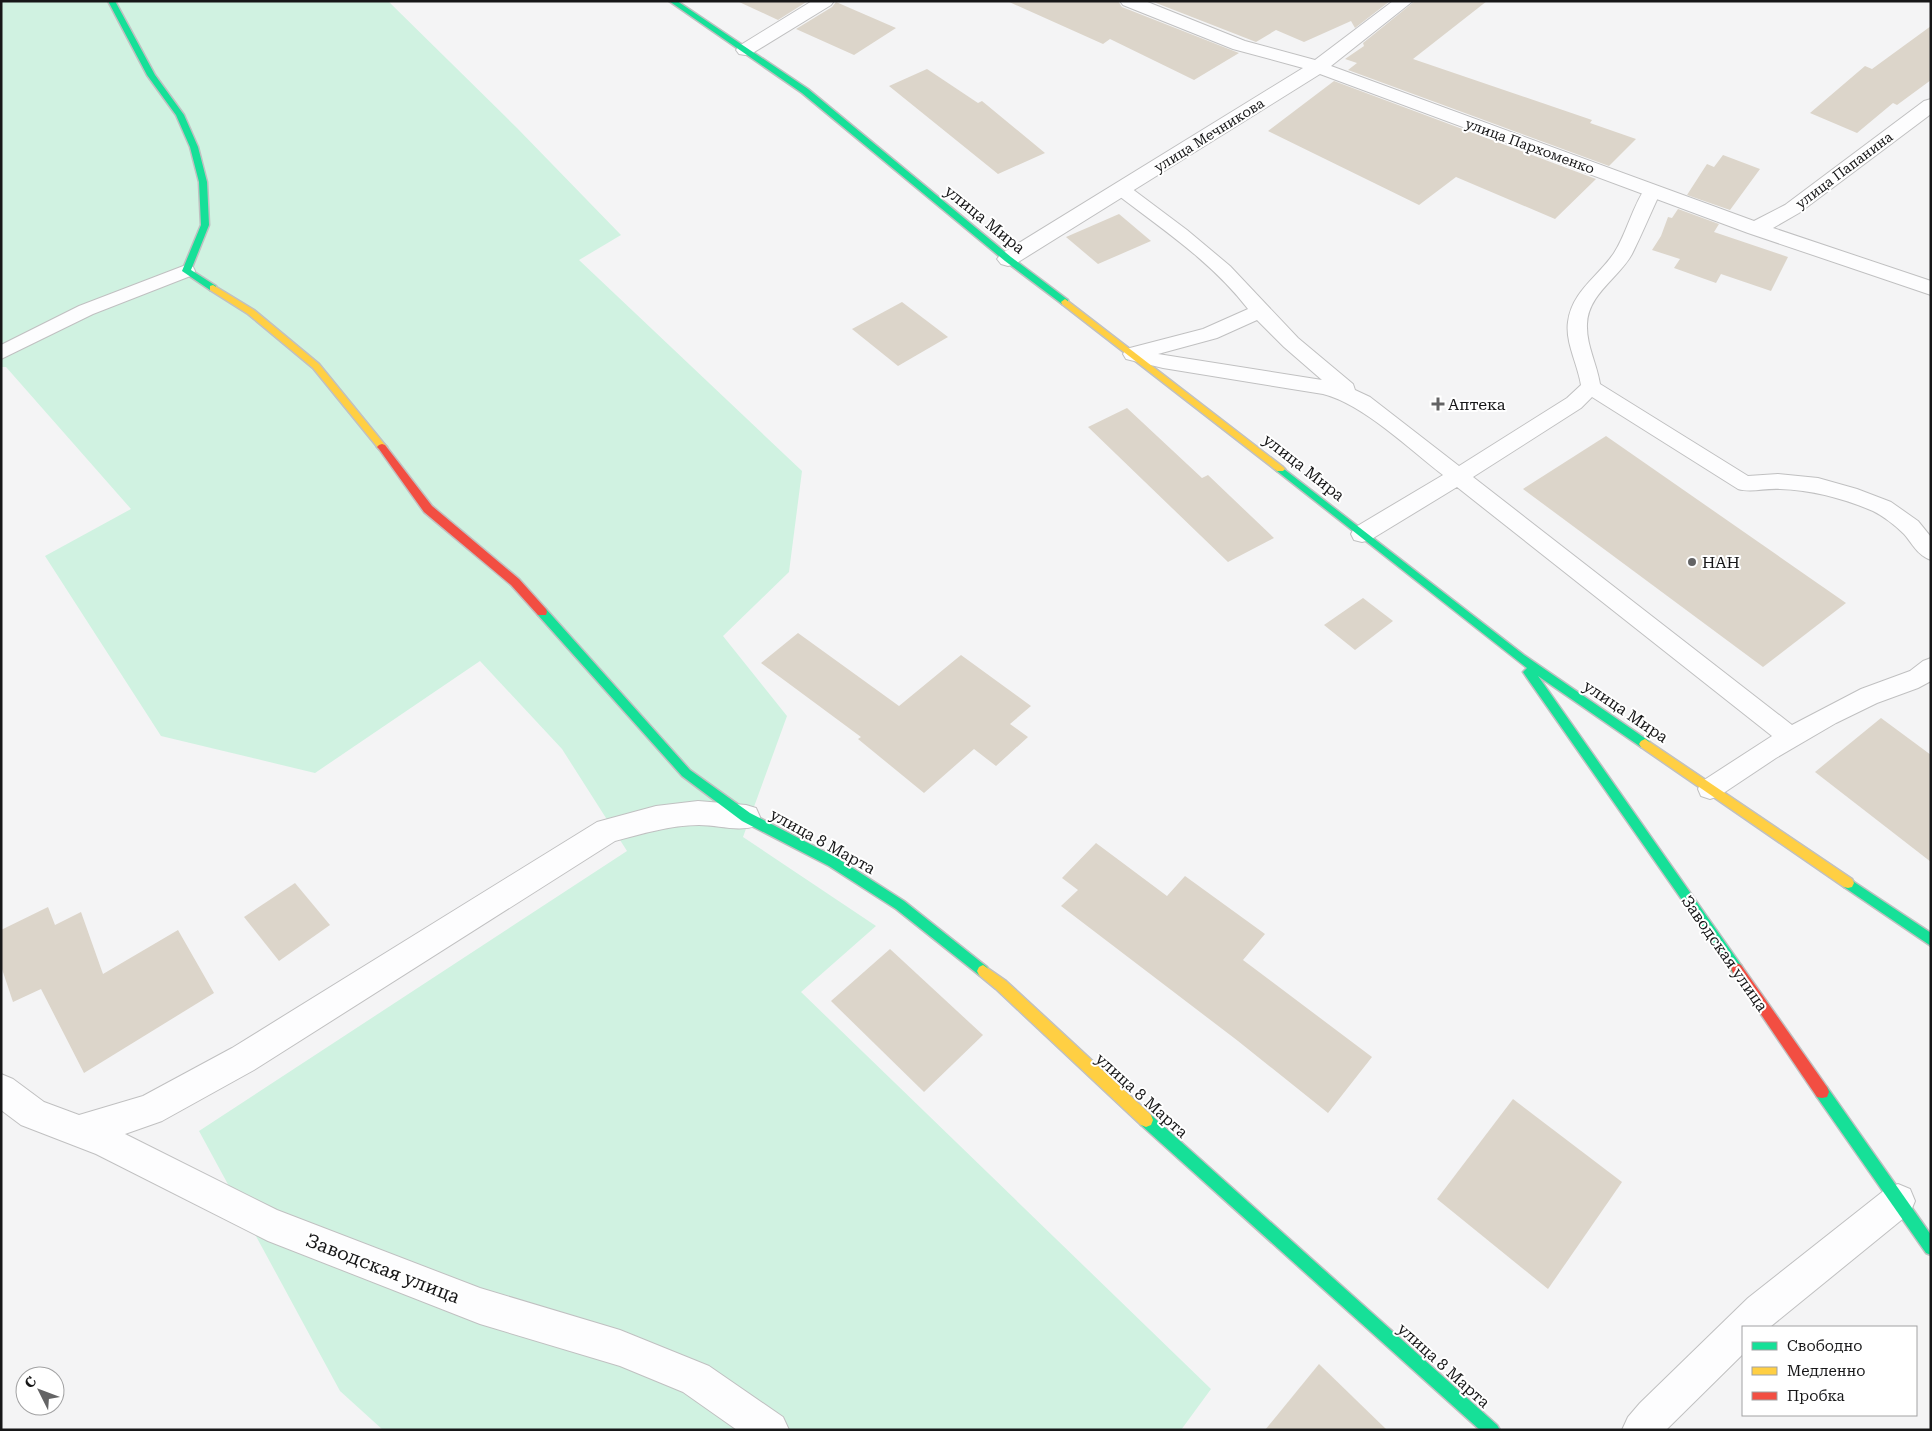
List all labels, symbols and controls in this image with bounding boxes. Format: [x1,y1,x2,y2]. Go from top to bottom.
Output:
street label: улица Мечникова [1151,94,1267,175]
street label: улица Пархоменко [1463,115,1597,177]
street label: улица Папанина [1792,128,1896,212]
street label: улица Мира [941,181,1029,258]
place label: Аптека [1448,395,1506,414]
marker: Аптека [1432,398,1444,410]
street label: улица Мира [1259,430,1348,505]
place label: НАН [1702,553,1740,572]
marker: НАН [1686,556,1698,568]
street label: улица Мира [1580,676,1672,747]
street label: улица 8 Марта [767,805,879,878]
street label: Заводская улица [1677,892,1772,1015]
street label: улица 8 Марта [1092,1049,1192,1142]
street label: Заводская улица [303,1228,464,1309]
street label: улица 8 Марта [1394,1319,1494,1412]
legend [1742,1326,1917,1416]
text: Свободно [1787,1337,1862,1355]
text: Медленно [1787,1362,1866,1380]
north arrow [15,1366,65,1416]
text: С [21,1373,40,1391]
text: Пробка [1787,1387,1845,1405]

